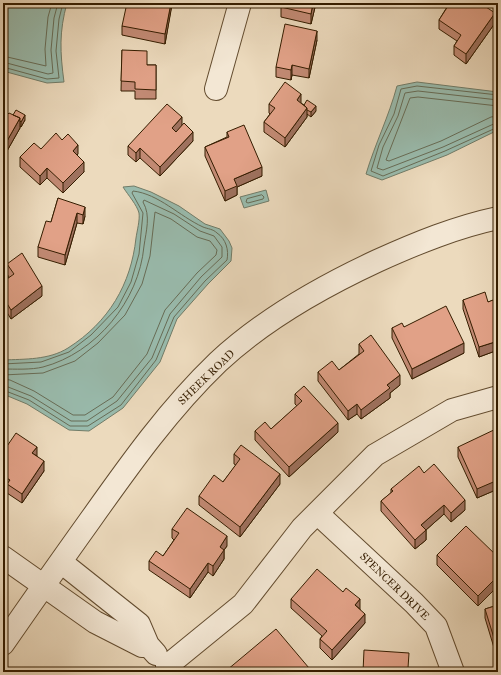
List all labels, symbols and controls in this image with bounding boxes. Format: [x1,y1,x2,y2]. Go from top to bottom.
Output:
street label: SHEEK ROAD [175,347,238,408]
street label: SPENCER DRIVE [357,550,432,623]

